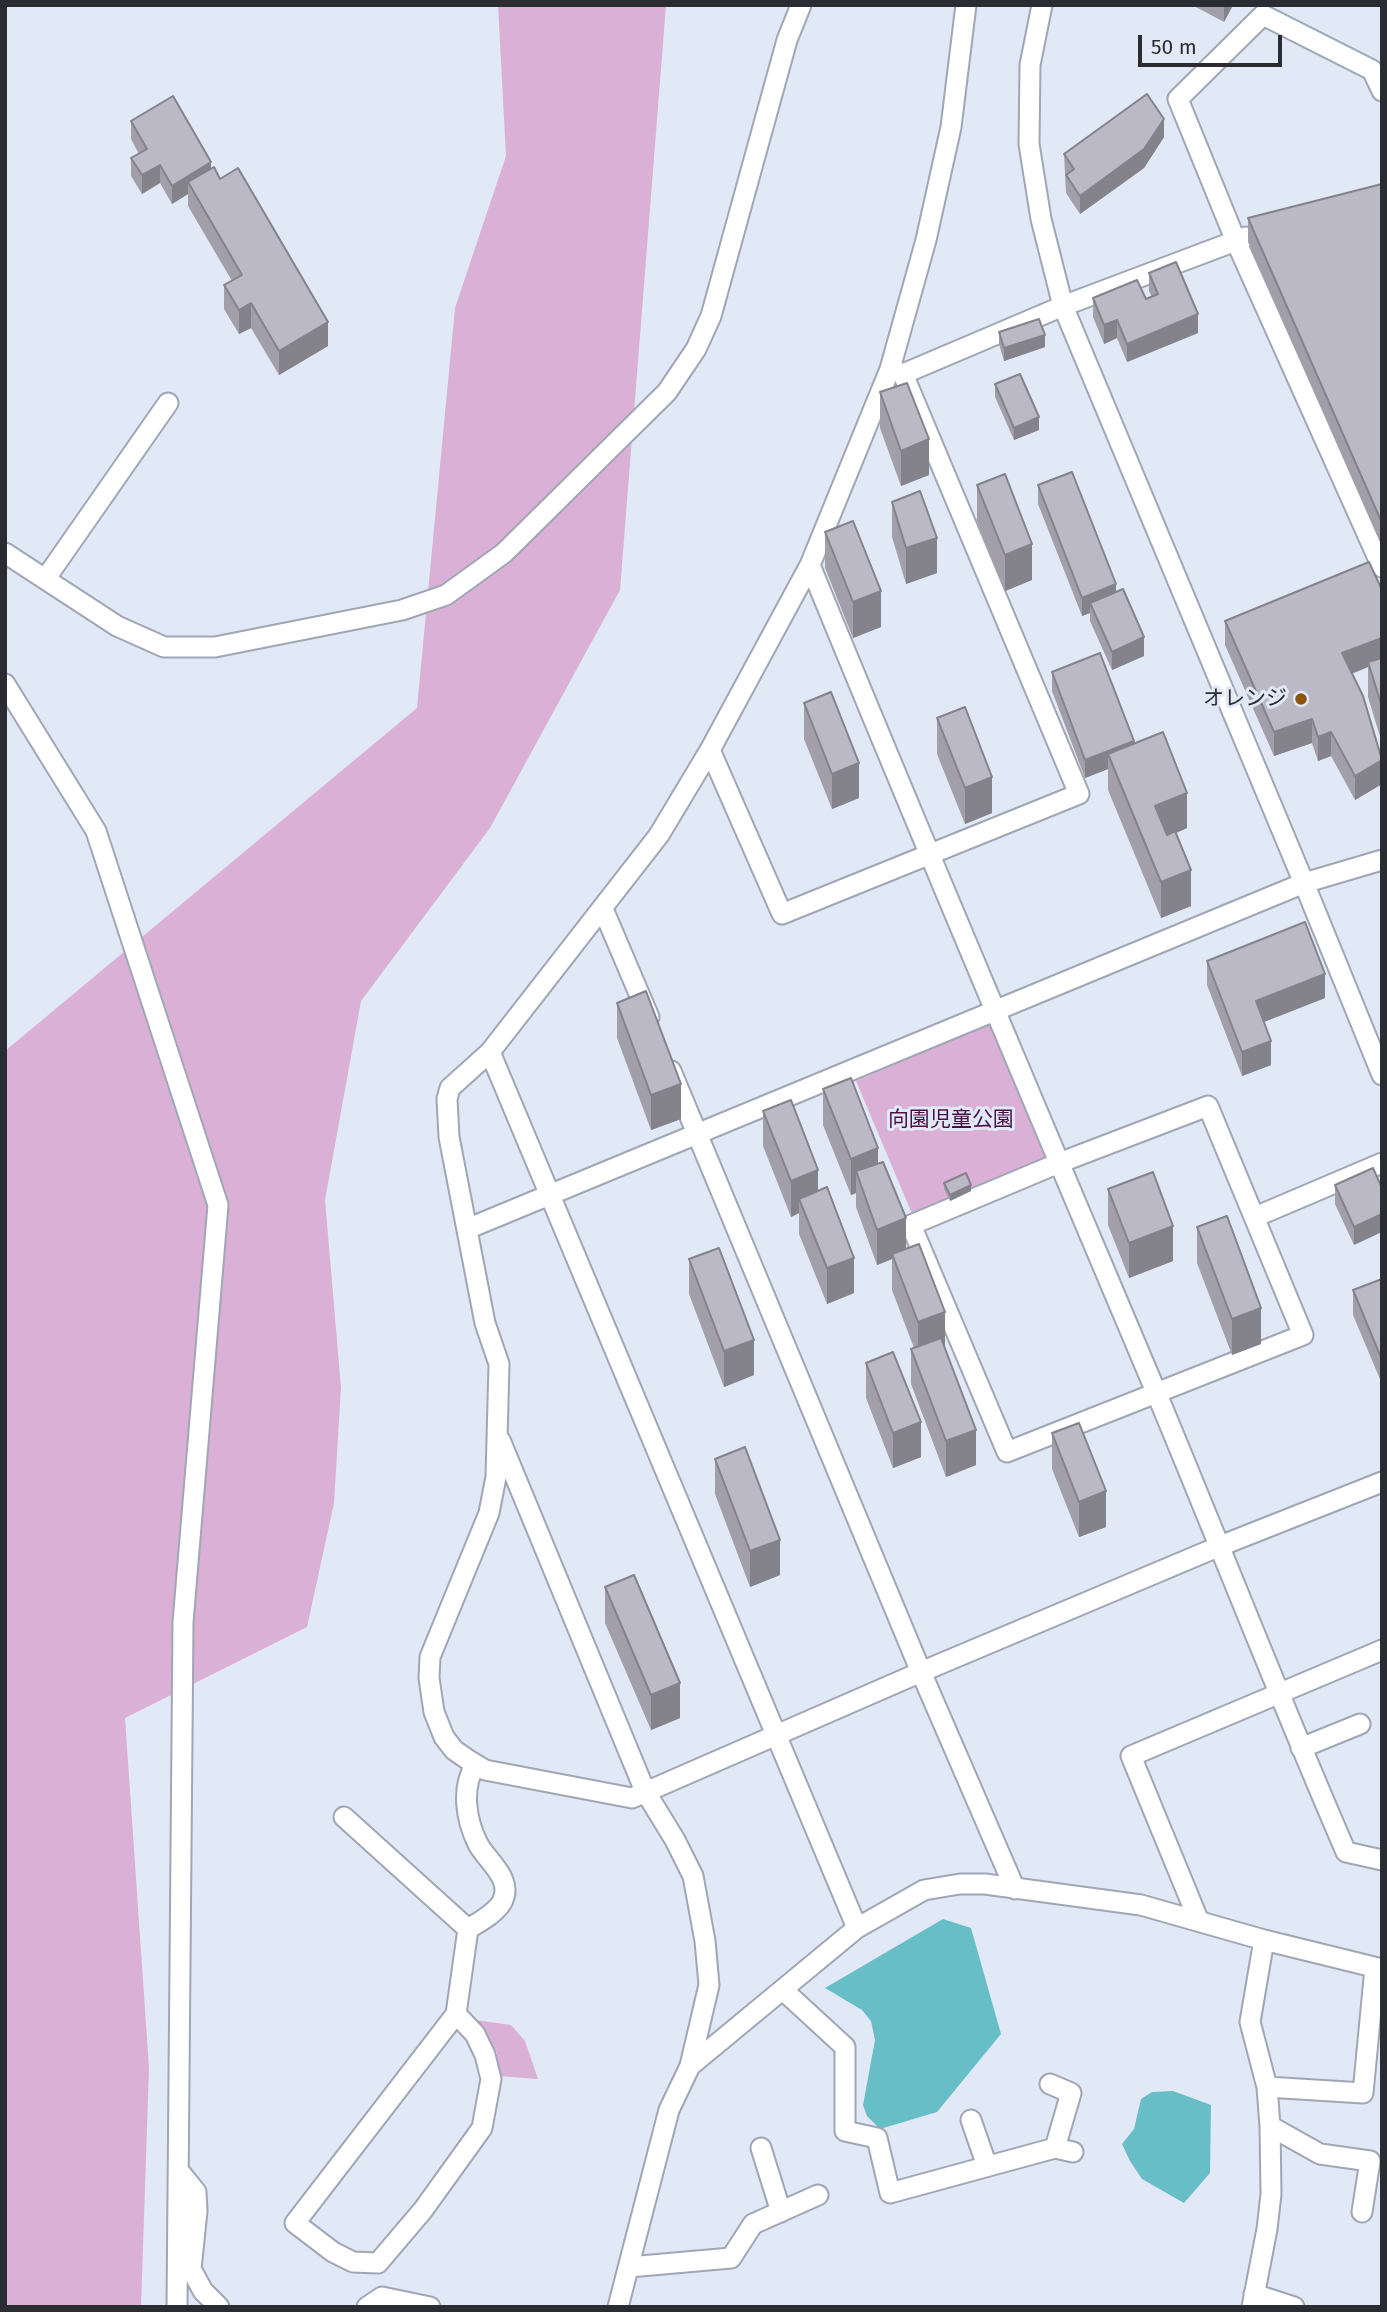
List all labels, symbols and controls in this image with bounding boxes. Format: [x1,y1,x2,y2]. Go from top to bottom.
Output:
scale bar [1142,21,1286,65]
text: 50 m [1151,34,1197,60]
place label: オレンジ [1203,686,1287,712]
marker: オレンジ [1293,691,1309,707]
park label: 向園児童公園 [888,1107,1014,1133]

